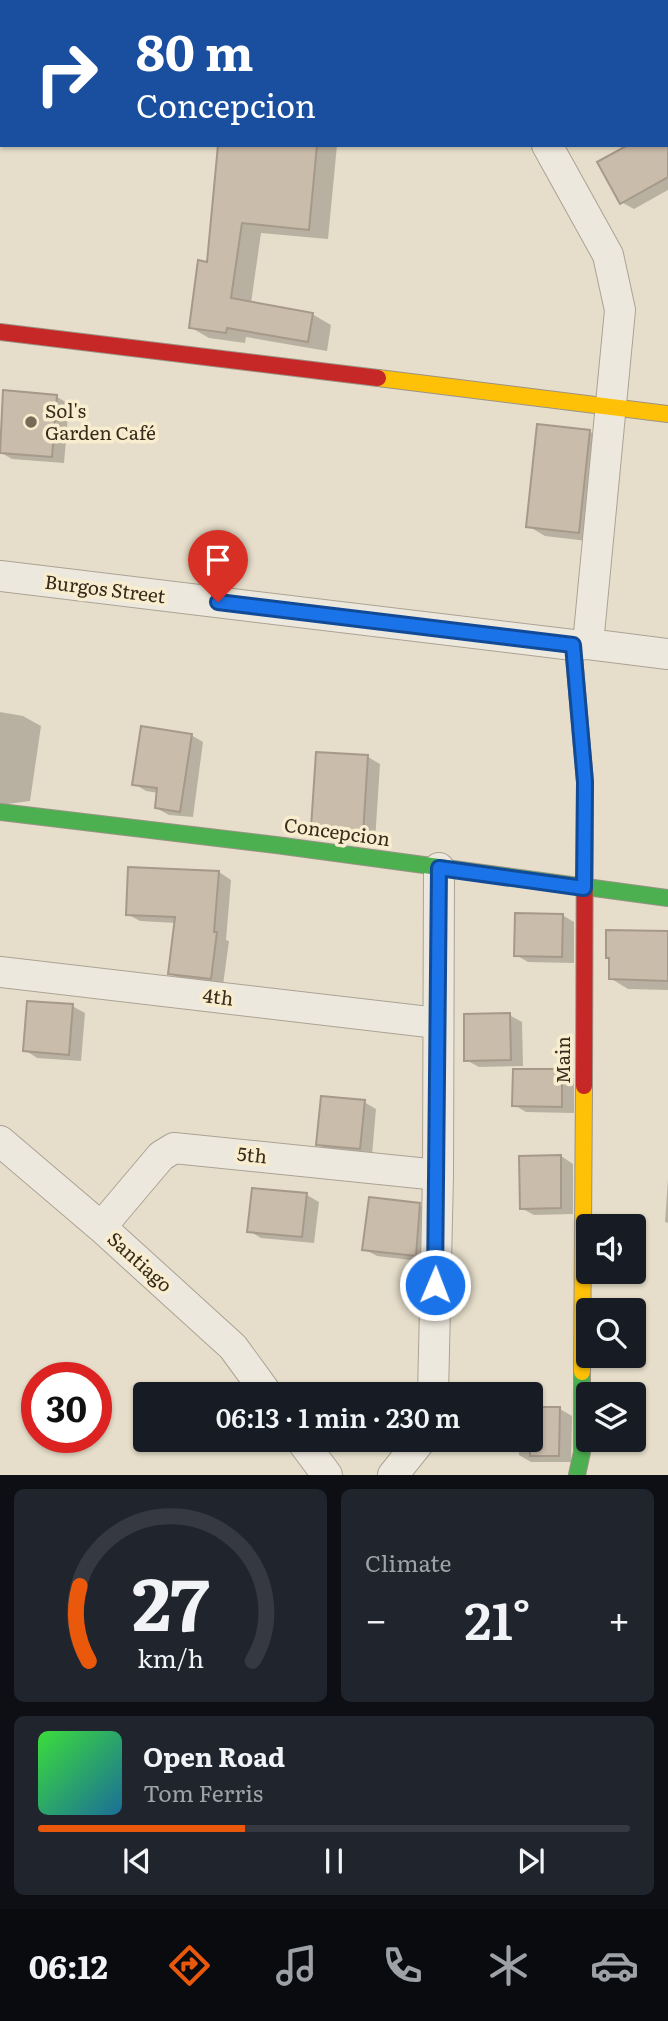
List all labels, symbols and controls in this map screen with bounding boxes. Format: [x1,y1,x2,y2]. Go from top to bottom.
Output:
text: 80 m [136,13,254,86]
icon: right [21,28,112,119]
text: Concepcion [136,80,316,128]
place label: Sol's Garden Café [45,396,156,446]
marker: Sol's Garden Café [23,414,39,430]
pin [188,530,248,602]
icon: arrive [199,541,237,579]
street label: Burgos Street [43,567,167,609]
street label: Concepcion [282,810,392,852]
street label: 4th [201,980,235,1012]
street label: Main [548,1036,576,1084]
street label: 5th [236,1139,268,1169]
map controls [576,1214,646,1452]
button: sound [576,1214,646,1284]
street label: Santiago [102,1224,179,1298]
position arrow [398,1248,472,1322]
button: search [576,1298,646,1368]
speed limit sign: 30 [21,1362,112,1453]
button: layers [576,1382,646,1452]
text: 06:13 · 1 min · 230 m [216,1397,460,1436]
text: Climate [365,1545,451,1579]
text: 27 [132,1546,210,1654]
text: 21° [464,1579,531,1656]
text: − [365,1589,387,1646]
text: + [608,1589,630,1646]
text: km/h [137,1639,204,1676]
text: Open Road [143,1736,285,1775]
text: Tom Ferris [143,1775,263,1809]
icon: previous [118,1842,156,1880]
icon: pause [315,1842,353,1880]
icon: next [512,1842,550,1880]
text: 06:12 [29,1941,108,1989]
icon: directions [165,1941,214,1990]
icon: music [272,1941,321,1990]
icon: phone [378,1941,427,1990]
icon: climate [484,1941,533,1990]
icon: car [590,1941,639,1990]

